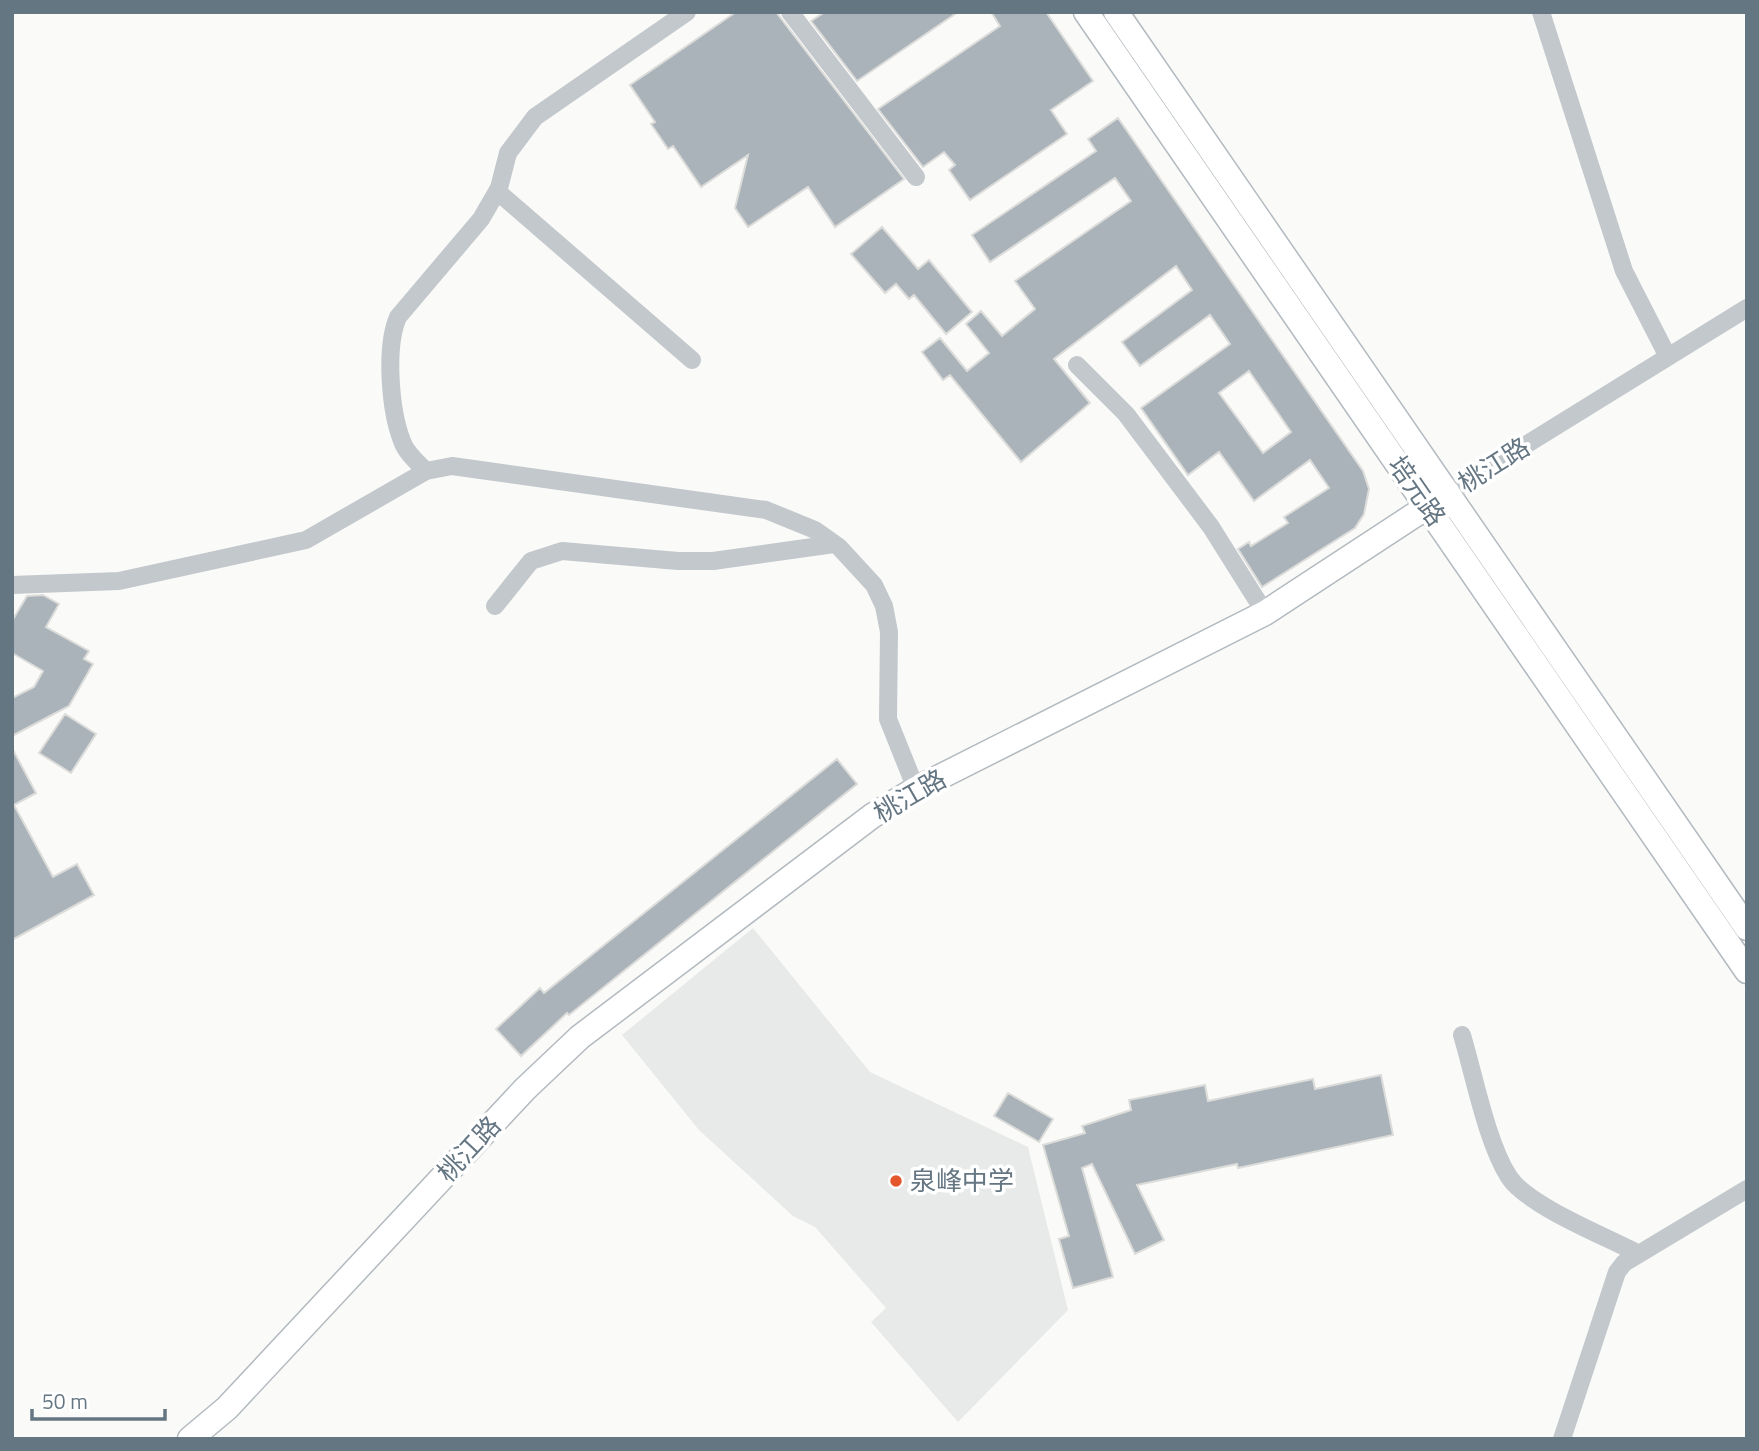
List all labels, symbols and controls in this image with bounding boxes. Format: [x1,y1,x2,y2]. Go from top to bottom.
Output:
street label: 桃江路 [1450,427,1537,502]
street label: 培元路 [1379,448,1456,534]
street label: 桃江路 [866,759,953,832]
street label: 桃江路 [428,1107,509,1190]
place label: 泉峰中学 [910,1161,1014,1200]
marker: 泉峰中学 [888,1173,904,1189]
scale bar [32,1378,164,1422]
text: 50 m [42,1385,88,1417]

